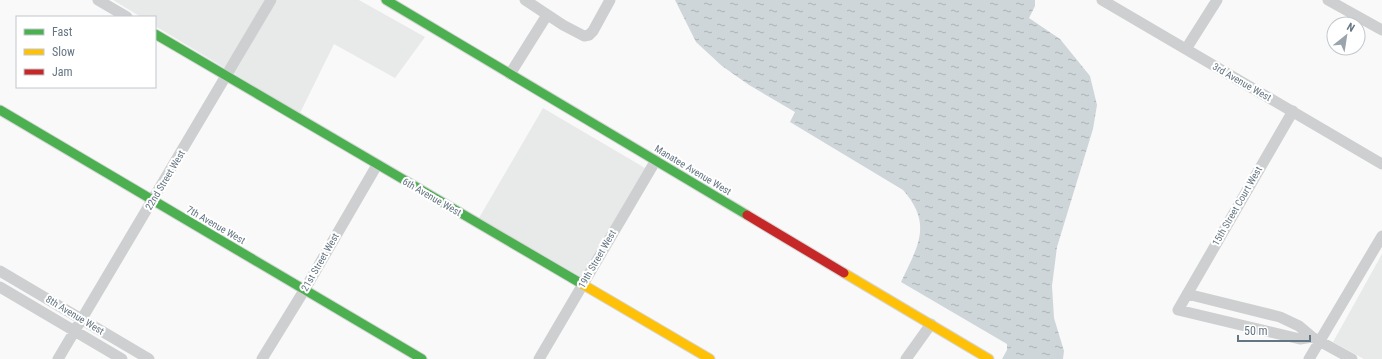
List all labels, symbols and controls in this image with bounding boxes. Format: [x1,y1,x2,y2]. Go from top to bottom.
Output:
legend [16,16,156,88]
north arrow [1326,16,1366,56]
text: N [1345,20,1357,35]
text: Fast [52,25,73,39]
text: Slow [52,45,75,59]
street label: 3rd Avenue West [1211,61,1273,103]
text: Jam [52,65,73,79]
street label: Manatee Avenue West [653,143,733,197]
street label: 22nd Street West [143,148,187,212]
street label: 15th Street Court West [1210,164,1264,247]
street label: 6th Avenue West [401,176,463,218]
street label: 7th Avenue West [185,204,247,246]
street label: 19th Street West [576,228,618,290]
street label: 21st Street West [299,231,341,293]
street label: 8th Avenue West [44,293,106,337]
scale bar [1238,317,1310,343]
text: 50 m [1244,324,1268,338]

